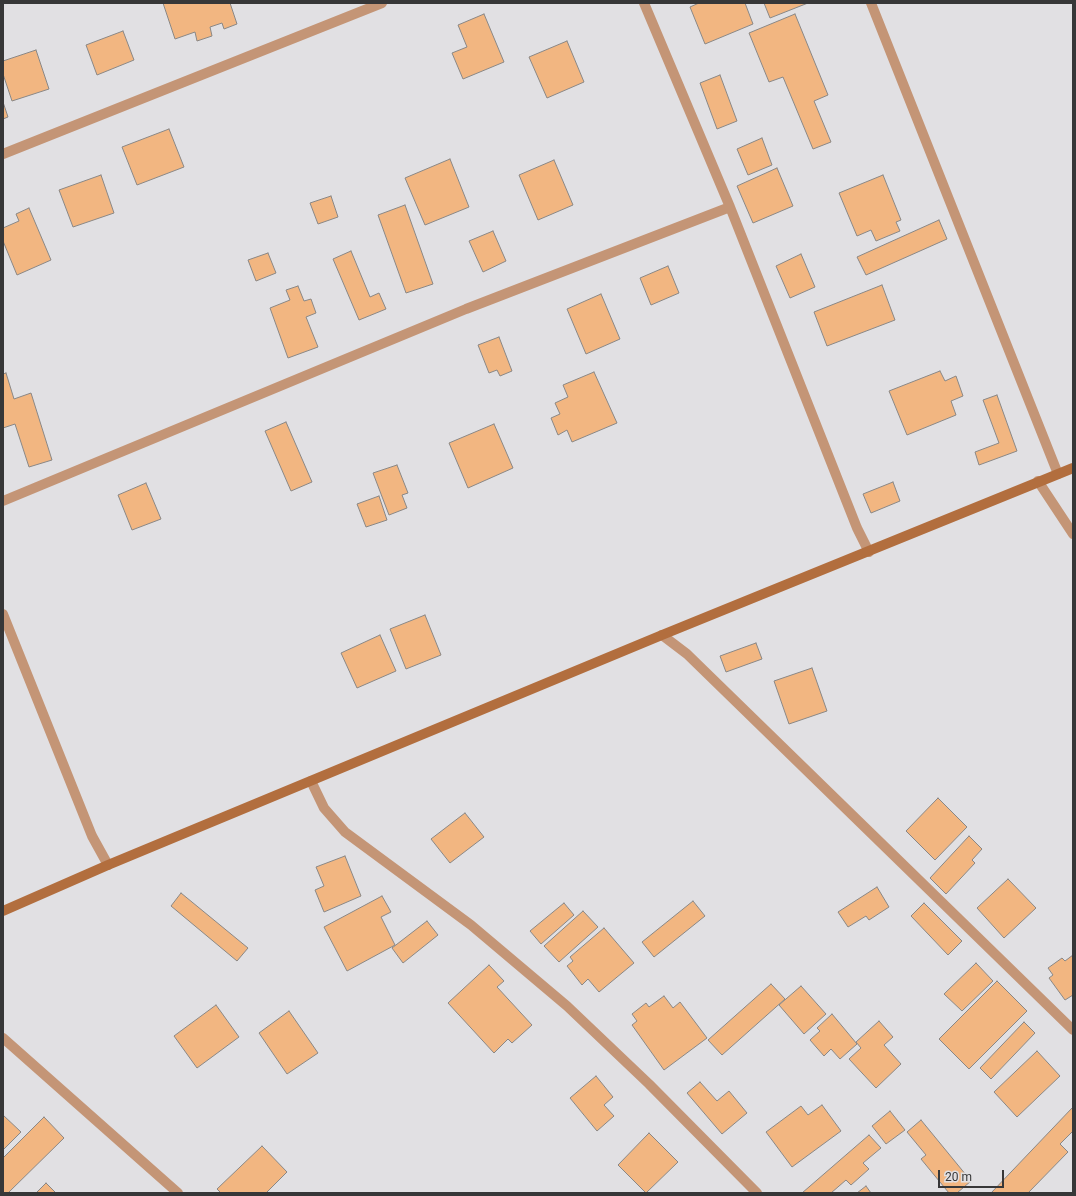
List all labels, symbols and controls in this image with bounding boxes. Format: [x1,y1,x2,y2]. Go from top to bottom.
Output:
scale bar [940,1162,1006,1188]
text: 20 m [945,1170,972,1184]

